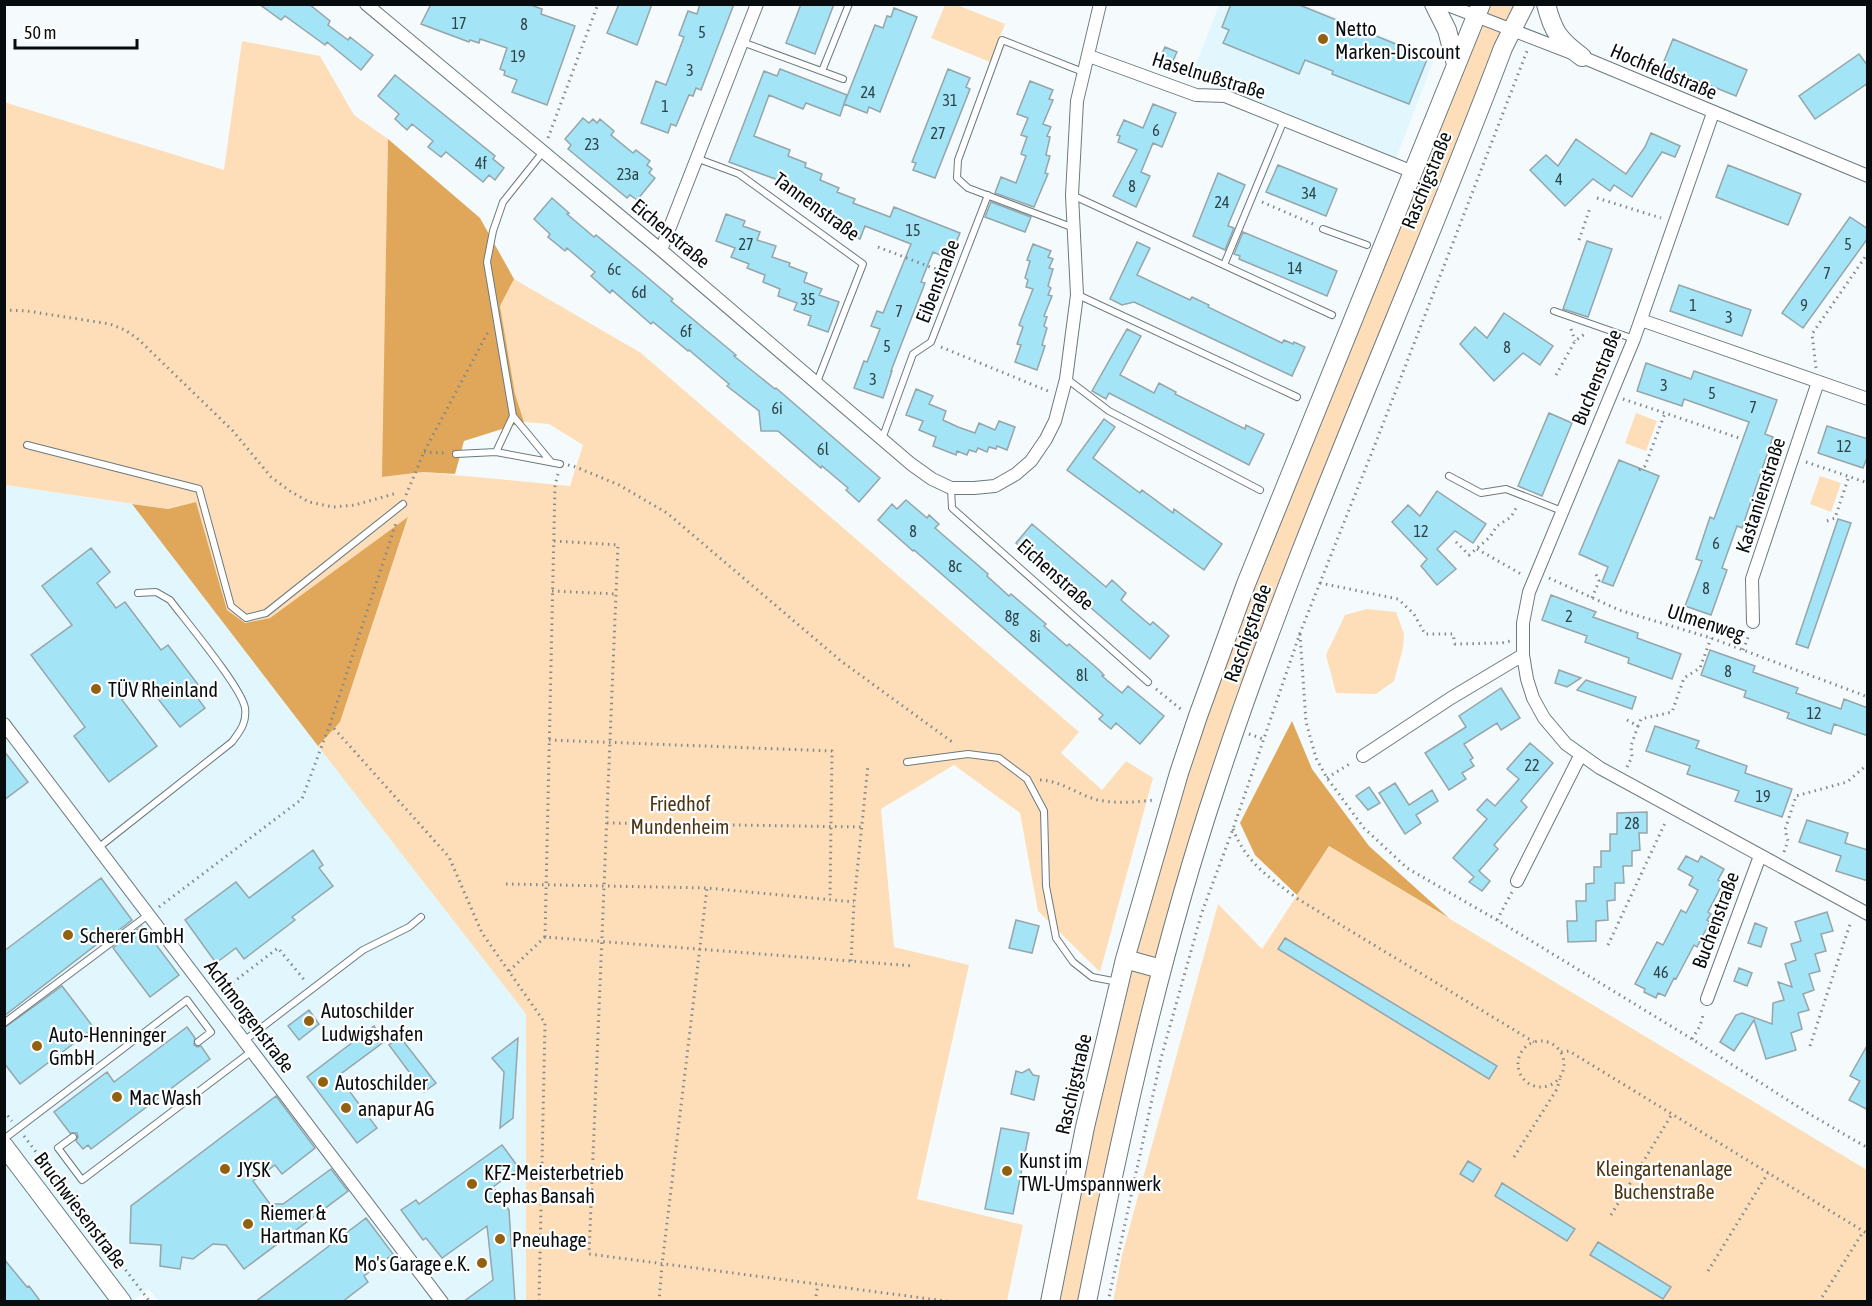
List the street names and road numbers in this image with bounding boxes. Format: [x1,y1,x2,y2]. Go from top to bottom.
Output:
street label: Hochfeldstraße [1607,38,1721,104]
street label: Haselnußstraße [1150,47,1268,103]
street label: Raschigstraße [1396,128,1456,232]
street label: Tannenstraße [769,167,865,245]
street label: Eichenstraße [627,194,715,272]
street label: Eibenstraße [911,236,963,326]
street label: Buchenstraße [1566,326,1626,428]
street label: Kastanienstraße [1731,434,1789,556]
street label: Eichenstraße [1013,534,1099,614]
street label: Raschigstraße [1219,581,1275,685]
street label: Ulmenweg [1665,599,1748,645]
street label: Buchenstraße [1687,869,1743,971]
street label: Achtmorgenstraße [200,955,300,1077]
street label: Raschigstraße [1050,1031,1096,1137]
street label: Bruchwiesenstraße [30,1147,132,1273]

